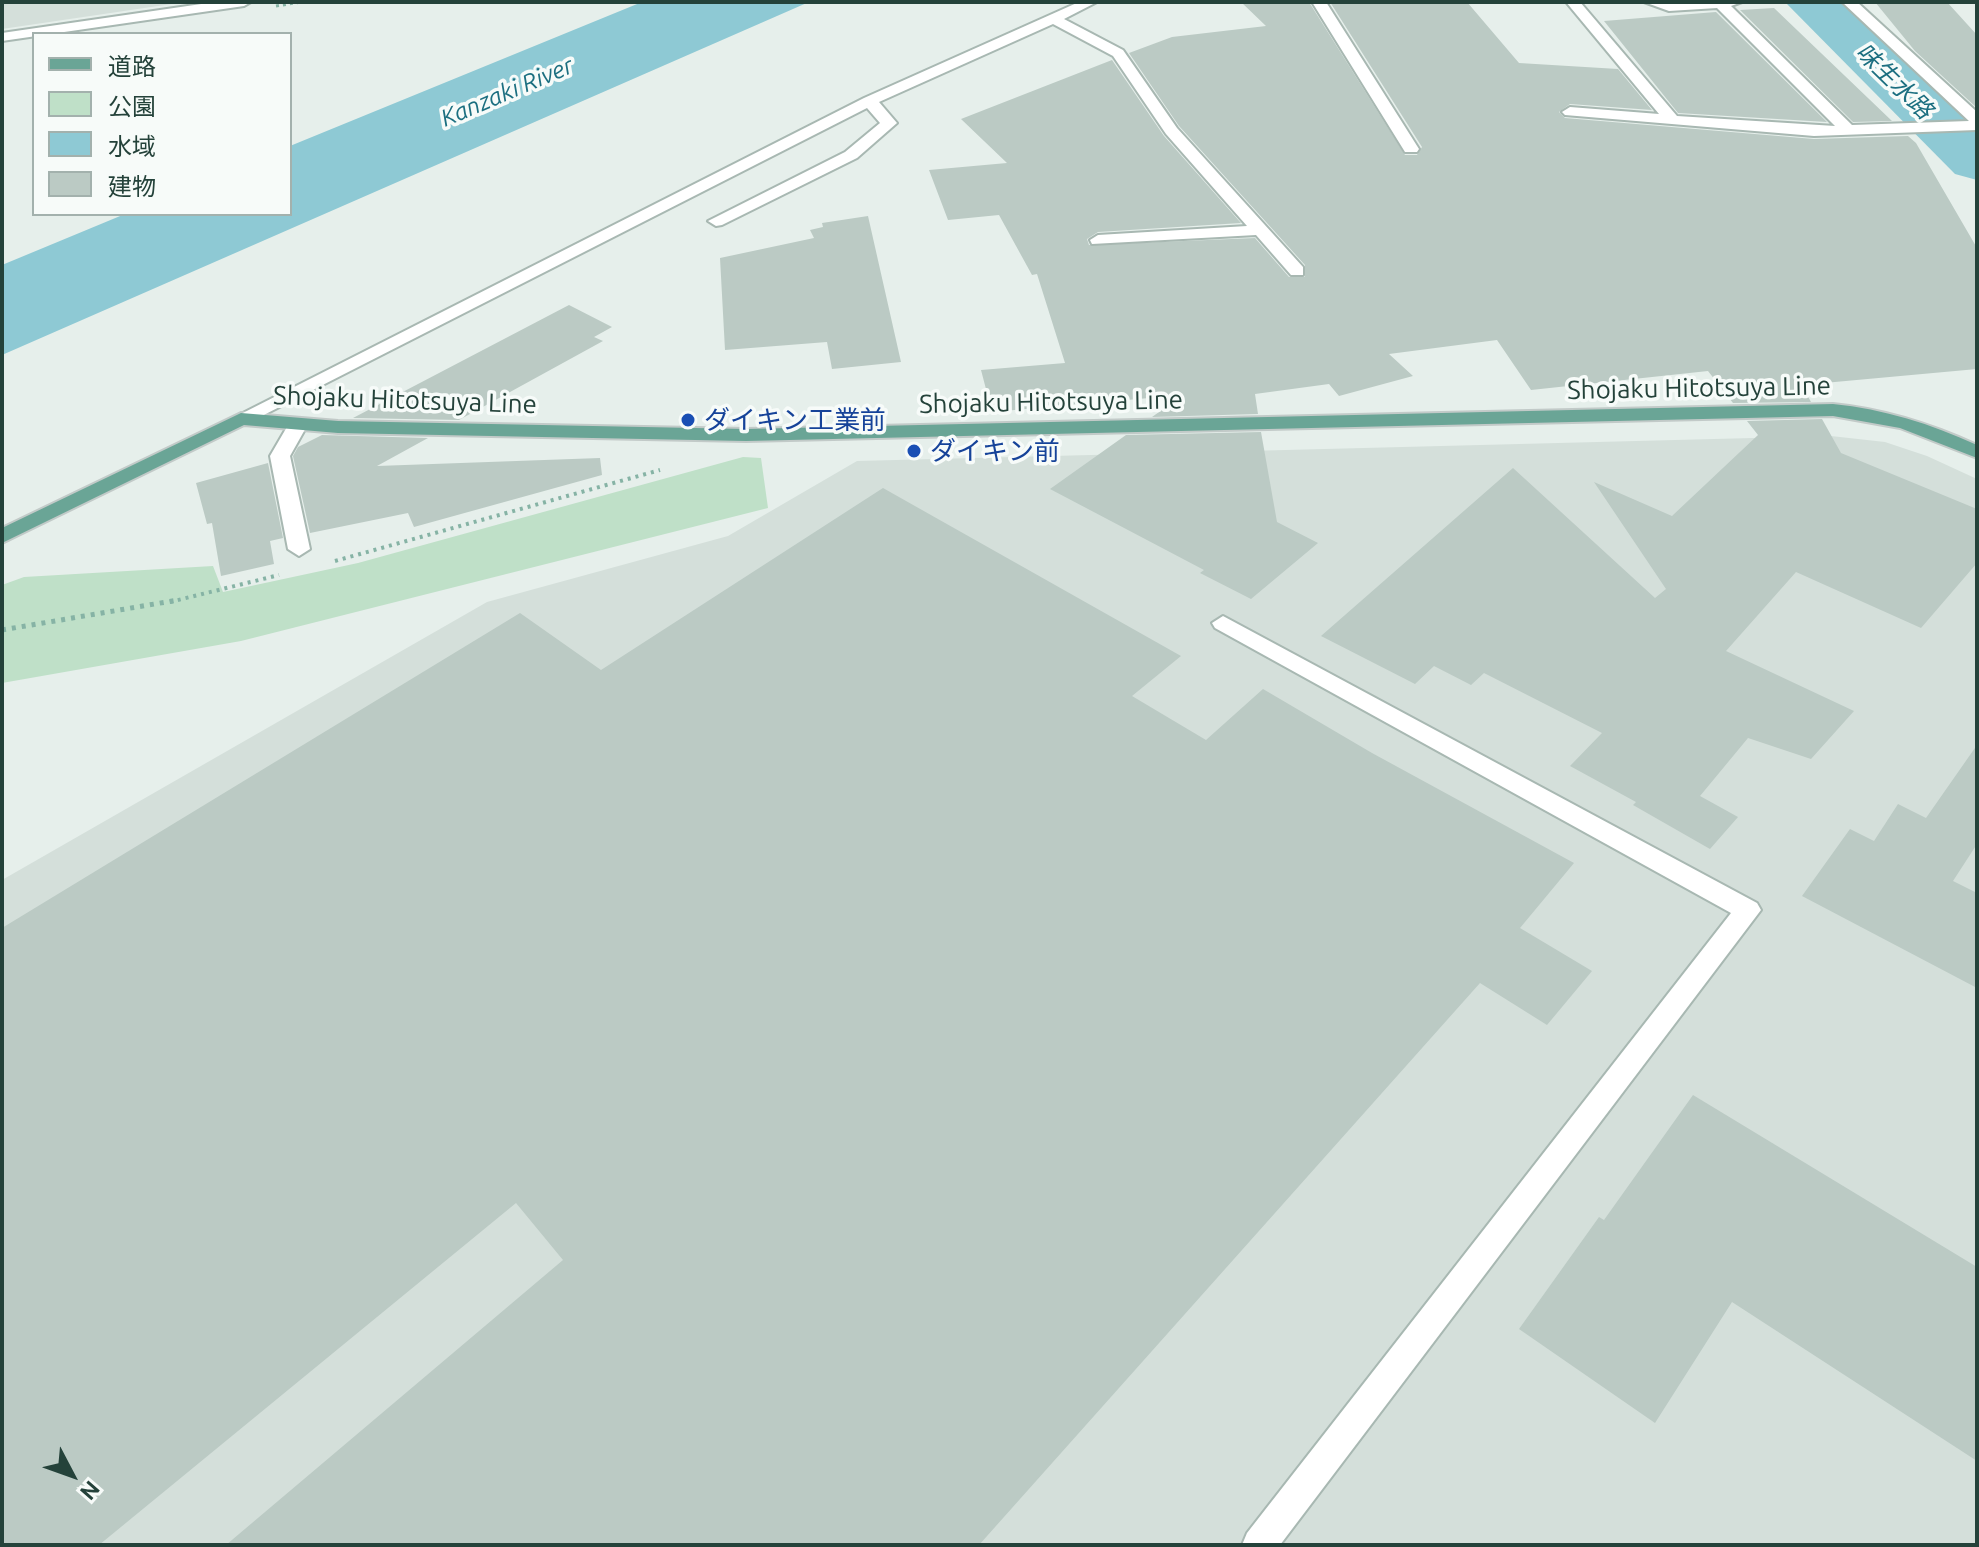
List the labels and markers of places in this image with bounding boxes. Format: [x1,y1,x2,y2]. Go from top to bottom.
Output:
place label: ダイキン工業前 [704,404,886,436]
marker: ダイキン工業前 [679,411,697,429]
place label: ダイキン前 [930,435,1060,467]
marker: ダイキン前 [905,442,923,460]

